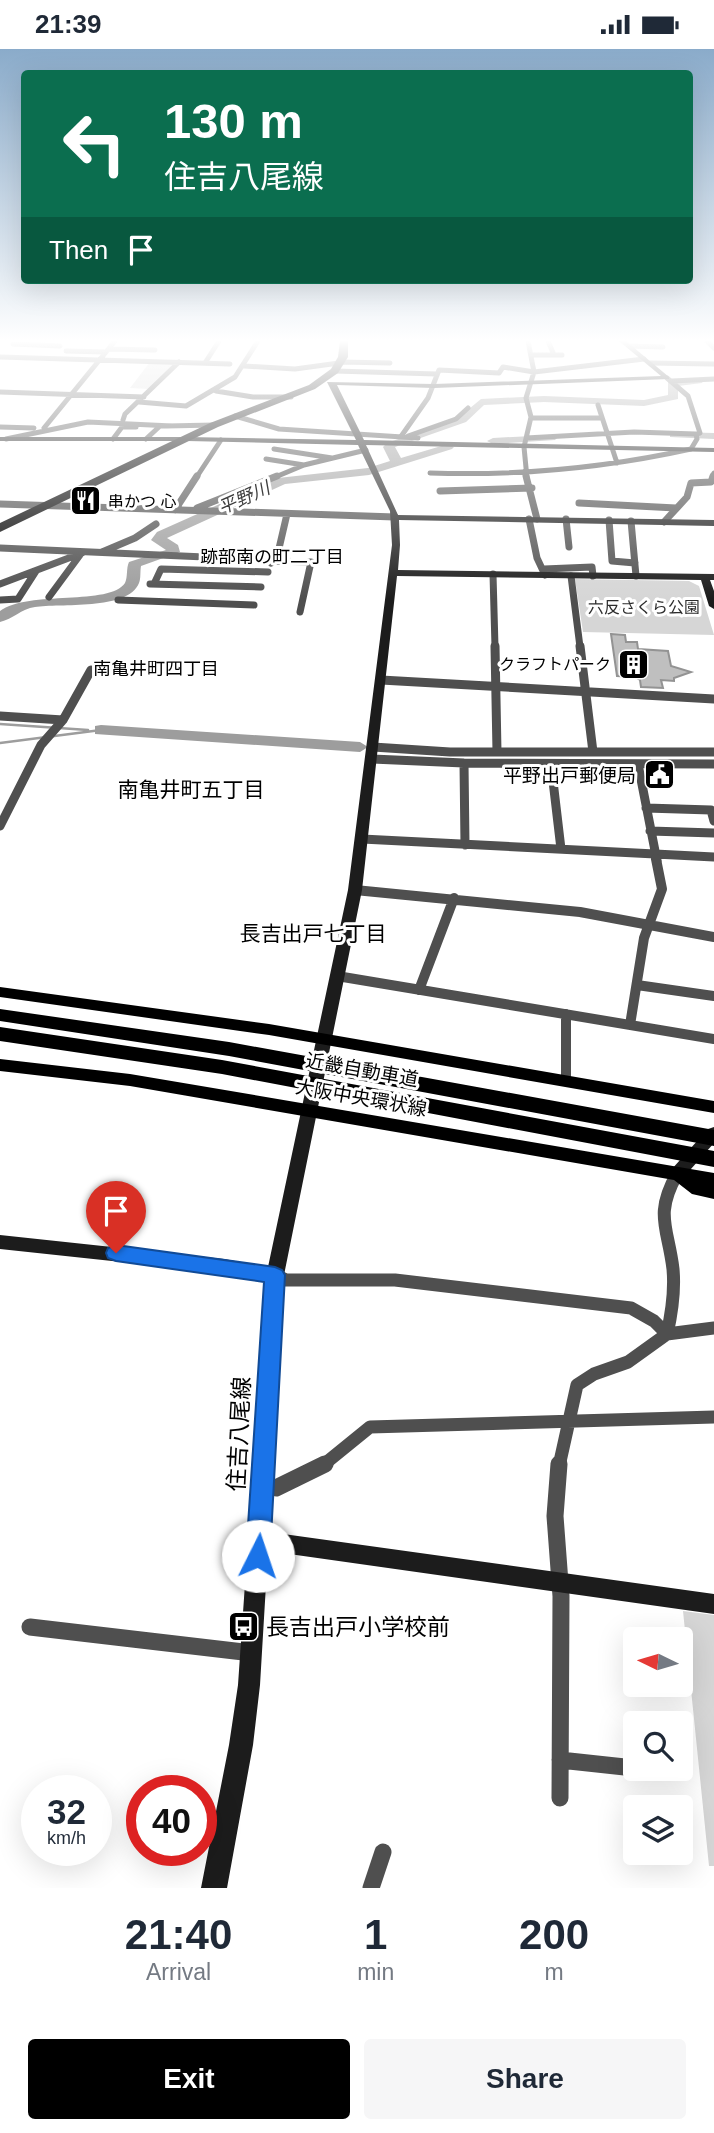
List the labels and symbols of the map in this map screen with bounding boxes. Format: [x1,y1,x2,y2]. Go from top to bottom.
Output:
water label: 平野川 [215,477,275,518]
restaurant icon: 串かつ 心 [68,484,102,518]
place label: 串かつ 心 [108,493,176,510]
district label: 跡部南の町二丁目 [200,547,344,567]
park label: 六反さくら公園 [588,599,700,616]
building icon: クラフトパーク [617,647,651,681]
place label: クラフトパーク [499,656,611,673]
district label: 南亀井町四丁目 [93,659,219,679]
public building icon: 平野出戸郵便局 [642,758,676,792]
place label: 平野出戸郵便局 [503,765,636,786]
district label: 南亀井町五丁目 [118,778,265,801]
district label: 長吉出戸七丁目 [240,922,387,945]
street label: 近畿自動車道 [304,1050,420,1090]
street label: 大阪中央環状線 [294,1076,428,1120]
pin [86,1181,146,1253]
street label: 住吉八尾線 [223,1376,255,1492]
position arrow [221,1519,295,1593]
bus stop icon: 長吉出戸小学校前 [226,1610,260,1644]
place label: 長吉出戸小学校前 [266,1614,450,1640]
north arrow [623,1627,693,1697]
speed limit sign: 40 [126,1775,217,1866]

